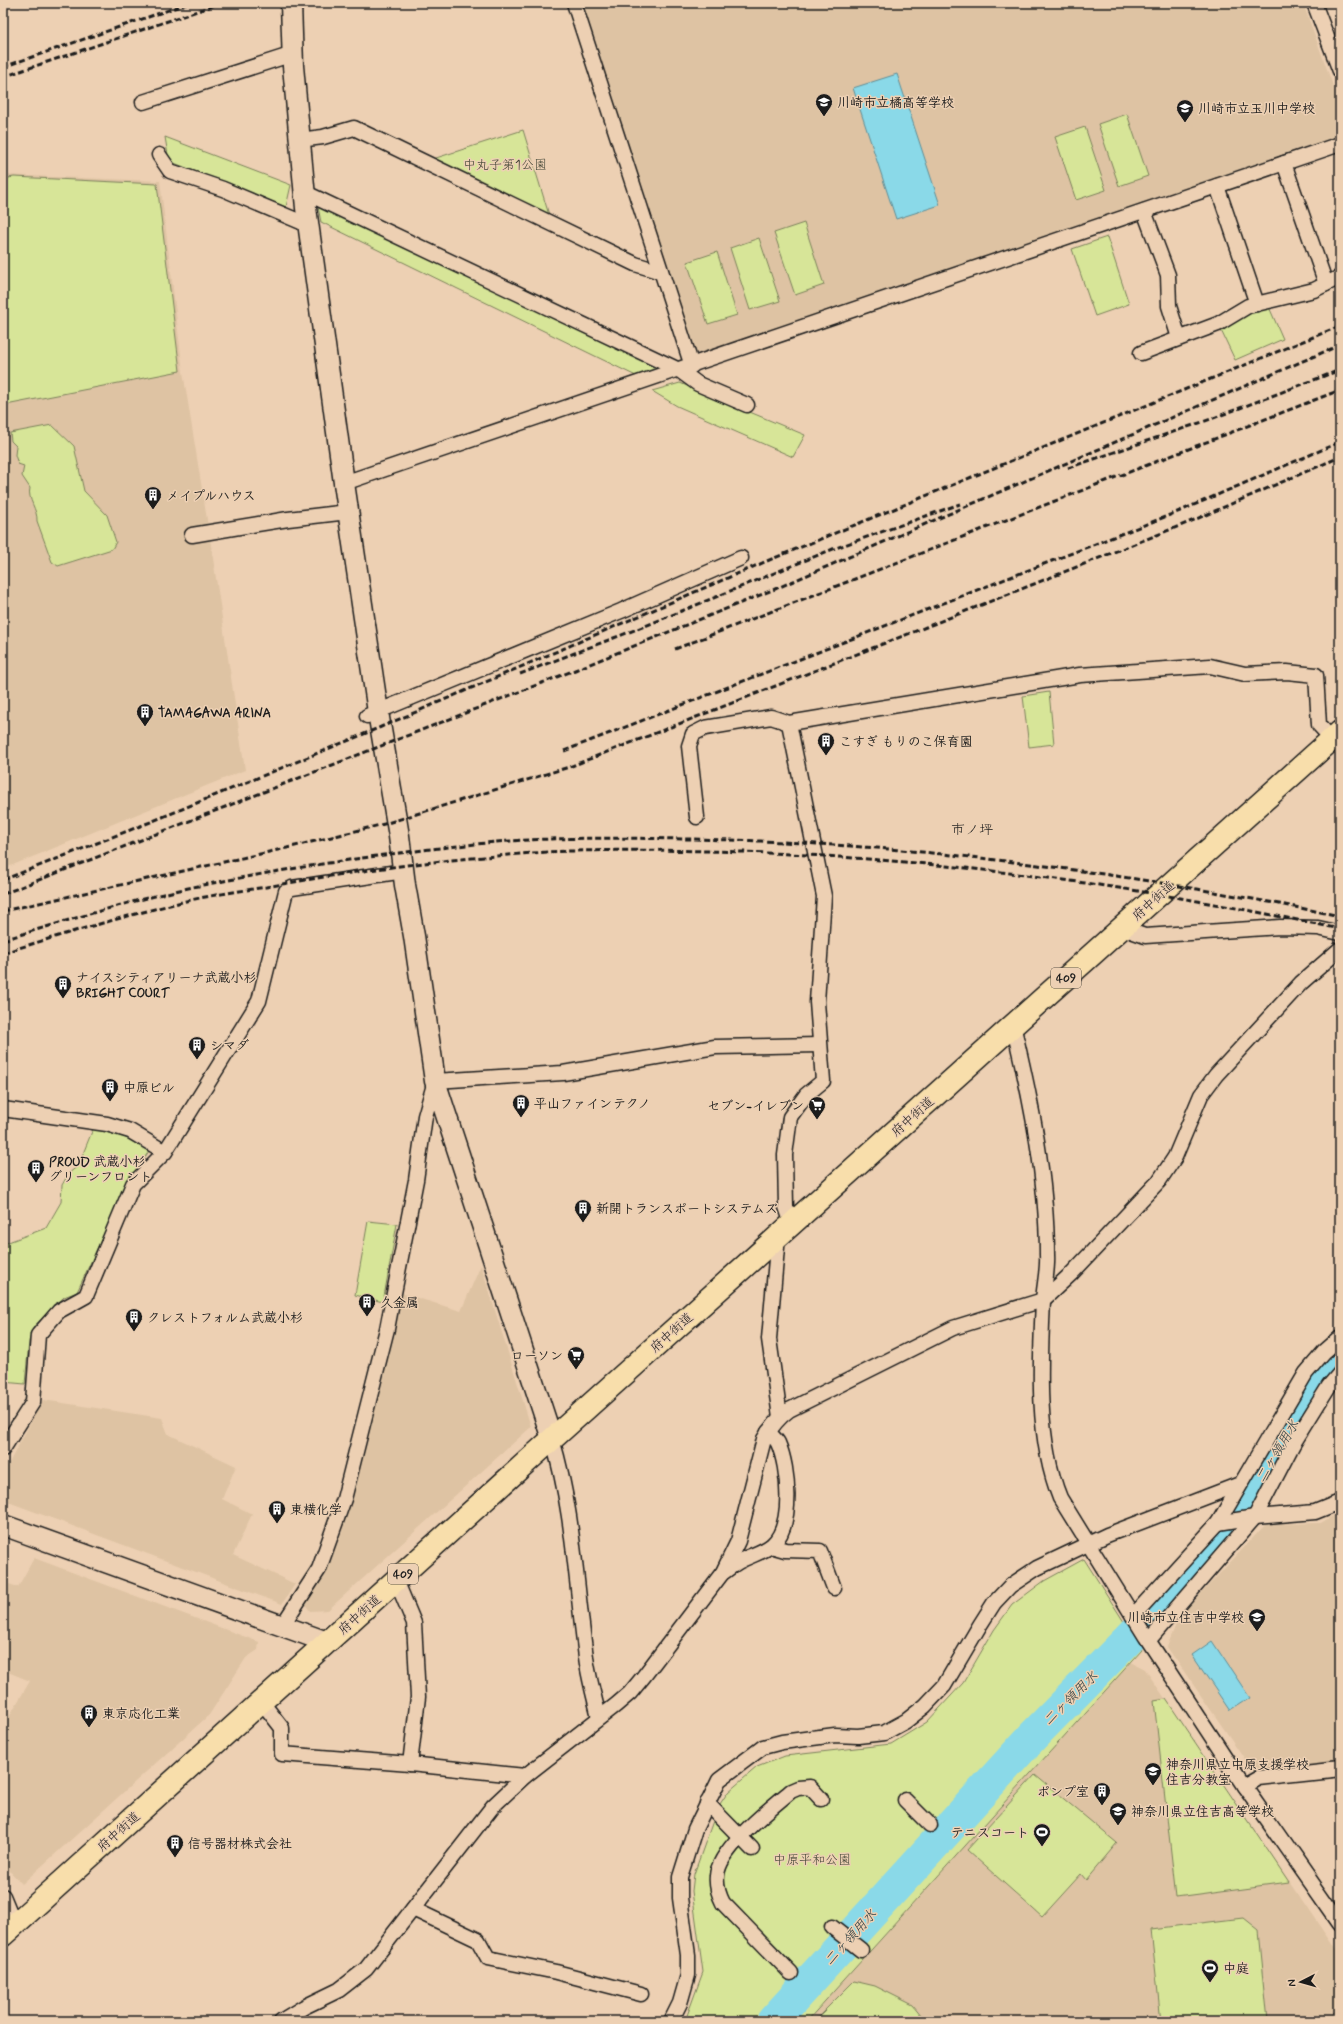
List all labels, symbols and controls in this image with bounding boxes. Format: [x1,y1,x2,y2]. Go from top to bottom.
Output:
school or university icon: 川崎市立橘高等学校 [814,92,834,117]
place label: 川崎市立橘高等学校 [837,95,954,112]
school or university icon: 川崎市立玉川中学校 [1175,98,1195,123]
place label: 川崎市立玉川中学校 [1198,101,1315,118]
park label: 中丸子第1公園 [463,157,547,174]
building icon: メイプルハウス [143,485,163,510]
place label: メイプルハウス [166,488,255,505]
building icon: TAMAGAWA ARINA [135,702,155,727]
place label: TAMAGAWA ARINA [158,705,271,722]
building icon: こすぎ もりのこ保育園 [816,731,836,756]
place label: こすぎ もりのこ保育園 [839,734,973,751]
district label: 市ノ坪 [951,821,993,839]
street label: 府中街道 [1129,877,1179,925]
road number: 409 [1051,968,1081,988]
place label: ナイスシティアリーナ武蔵小杉 BRIGHT COURT [76,970,256,1002]
building icon: ナイスシティアリーナ武蔵小杉 BRIGHT COURT [53,974,73,999]
building icon: シマダ [187,1035,207,1060]
place label: シマダ [210,1038,249,1055]
building icon: 中原ビル [100,1077,120,1102]
place label: 中原ビル [123,1080,175,1097]
building icon: 平山ファインテクノ [511,1093,531,1118]
street label: 府中街道 [888,1093,938,1141]
supermarket icon: セブン-イレブン [807,1095,827,1120]
place label: 平山ファインテクノ [534,1096,650,1113]
place label: セブン-イレブン [707,1098,804,1115]
place label: PROUD 武蔵小杉 グリーンフロント [49,1154,152,1186]
building icon: PROUD 武蔵小杉 グリーンフロント [26,1158,46,1183]
building icon: 新開トランスポートシステムズ [573,1198,593,1223]
place label: 新開トランスポートシステムズ [596,1201,778,1218]
building icon: 久金属 [357,1292,377,1317]
place label: 久金属 [380,1295,419,1312]
building icon: クレストフォルム武蔵小杉 [124,1307,144,1332]
street label: 府中街道 [647,1309,697,1357]
place label: クレストフォルム武蔵小杉 [147,1310,303,1327]
supermarket icon: ローソン [566,1345,586,1370]
place label: ローソン [511,1348,563,1365]
water label: 二ヶ領用水 [1252,1417,1304,1486]
building icon: 東横化学 [267,1499,287,1524]
place label: 東横化学 [290,1502,342,1519]
road number: 409 [388,1564,418,1584]
street label: 府中街道 [335,1591,385,1639]
school or university icon: 川崎市立住吉中学校 [1247,1607,1267,1632]
place label: 川崎市立住吉中学校 [1127,1610,1244,1627]
water label: 二ヶ領用水 [1040,1668,1102,1730]
building icon: 東京応化工業 [79,1703,99,1728]
place label: 東京応化工業 [102,1706,180,1723]
place label: 神奈川県立中原支援学校 住吉分教室 [1166,1757,1309,1789]
school or university icon: 神奈川県立中原支援学校 住吉分教室 [1143,1761,1163,1786]
building icon: ポンプ室 [1092,1781,1112,1806]
place label: ポンプ室 [1037,1784,1089,1801]
school or university icon: 神奈川県立住吉高等学校 [1108,1801,1128,1826]
place label: 神奈川県立住吉高等学校 [1131,1804,1274,1821]
street label: 府中街道 [94,1808,144,1856]
sports icon: テニスコート [1032,1822,1052,1847]
place label: テニスコート [951,1825,1029,1842]
building icon: 信号器材株式会社 [165,1833,185,1858]
place label: 信号器材株式会社 [188,1836,292,1853]
park label: 中原平和公園 [773,1852,851,1869]
water label: 二ヶ領用水 [821,1906,881,1970]
sports icon: 中庭 [1200,1958,1220,1983]
place label: 中庭 [1223,1961,1249,1978]
north arrow [1281,1962,1321,2002]
text: N [1285,1979,1299,1987]

